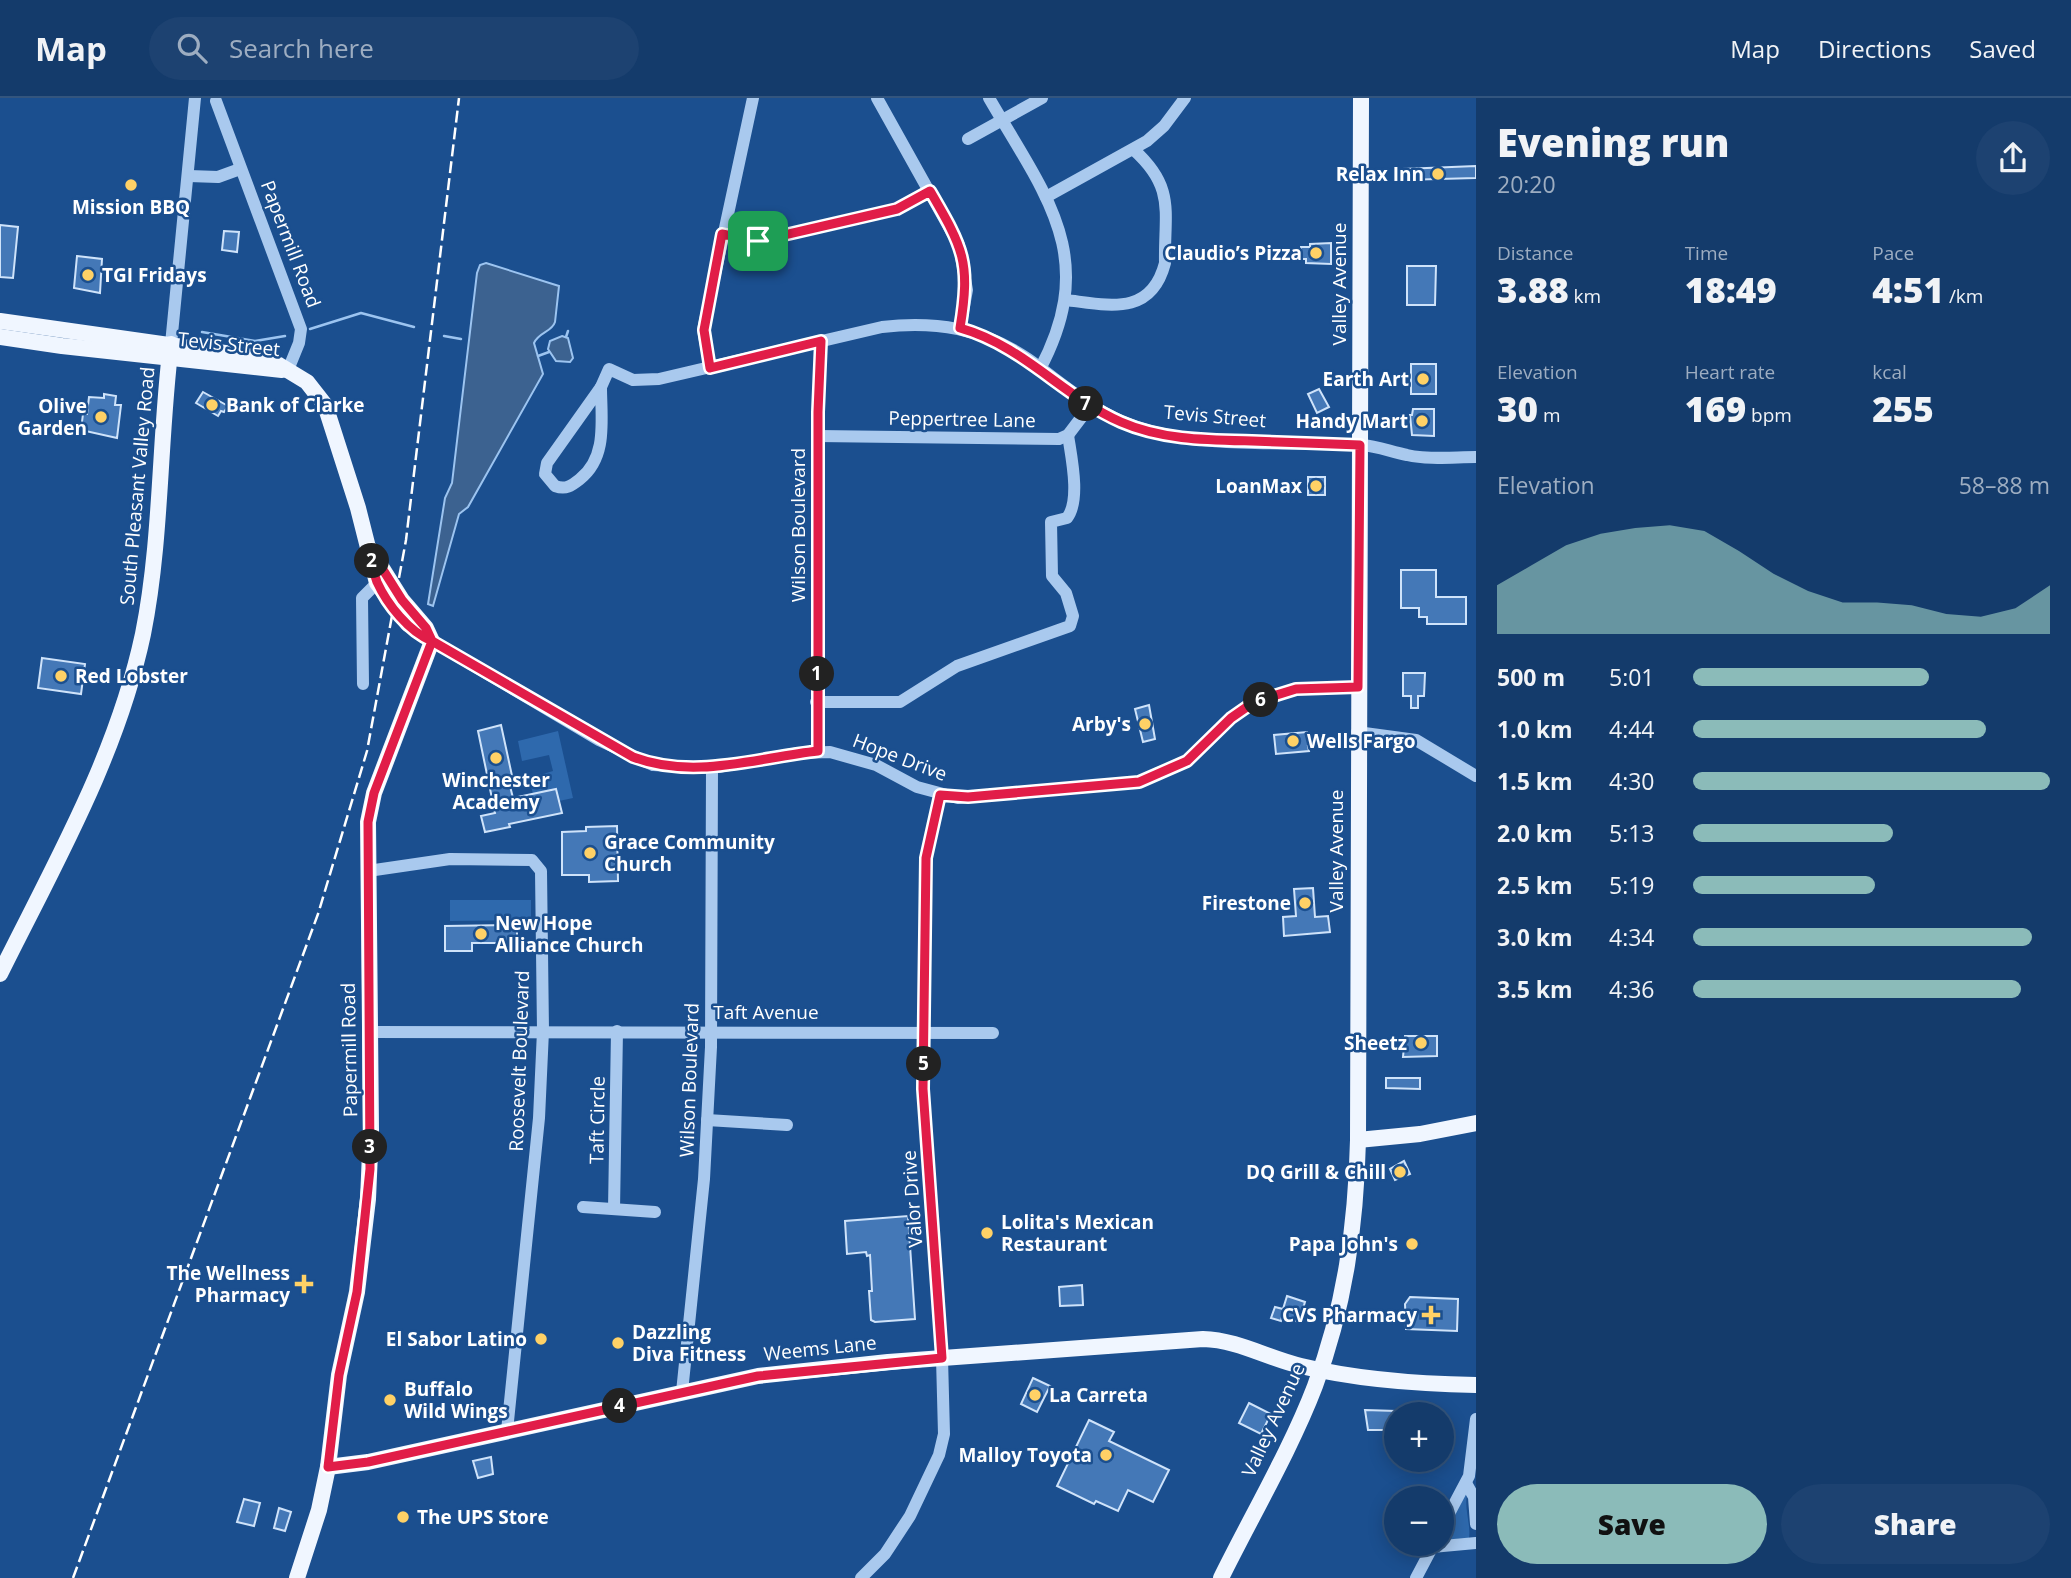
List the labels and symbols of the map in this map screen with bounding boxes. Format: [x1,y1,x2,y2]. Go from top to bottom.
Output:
place label: Relax Inn [1336,161,1424,187]
marker: Relax Inn [1430,166,1446,182]
marker: Mission BBQ [123,177,139,193]
street label: Papermill Road [255,177,327,311]
place label: Mission BBQ [72,194,190,220]
pin [728,211,788,271]
street label: Valley Avenue [1326,223,1352,345]
place label: Claudio’s Pizza [1164,240,1302,266]
marker: Claudio’s Pizza [1308,245,1324,261]
place label: TGI Fridays [102,262,207,288]
marker: TGI Fridays [80,267,96,283]
street label: Tevis Street [177,326,282,362]
street label: South Pleasant Valley Road [114,366,160,606]
place label: Earth Art [1323,366,1409,392]
marker: Earth Art [1415,371,1431,387]
pin: 7 [1068,386,1104,422]
place label: Bank of Clarke [226,392,365,418]
place label: Olive Garden [17,393,87,441]
marker: Bank of Clarke [204,397,220,413]
street label: Tevis Street [1163,399,1267,433]
street label: Peppertree Lane [888,405,1036,433]
place label: Handy Mart [1295,408,1408,434]
marker: Olive Garden [93,409,109,425]
marker: Handy Mart [1414,413,1430,429]
street label: Wilson Boulevard [785,448,811,602]
place label: LoanMax [1215,473,1302,499]
marker: LoanMax [1308,478,1324,494]
pin: 2 [354,544,390,578]
pin: 1 [800,656,834,692]
place label: Red Lobster [75,663,188,689]
marker: Red Lobster [53,668,69,684]
pin: 6 [1244,682,1278,718]
place label: Arby's [1072,711,1131,737]
marker: Arby's [1137,716,1153,732]
street label: Hope Drive [849,727,951,787]
place label: Wells Fargo [1307,728,1416,754]
marker: Wells Fargo [1285,733,1301,749]
marker: Winchester Academy [488,750,504,766]
place label: Winchester Academy [442,767,550,815]
street label: Valley Avenue [1323,790,1349,912]
place label: Grace Community Church [604,829,775,877]
marker: Grace Community Church [582,845,598,861]
place label: Firestone [1202,890,1291,916]
marker: Firestone [1297,895,1313,911]
place label: New Hope Alliance Church [495,910,643,958]
marker: New Hope Alliance Church [473,926,489,942]
street label: Roosevelt Boulevard [503,970,535,1152]
street label: Papermill Road [335,983,363,1117]
street label: Taft Avenue [713,999,819,1025]
street label: Wilson Boulevard [673,1002,705,1158]
place label: Sheetz [1344,1030,1407,1056]
marker: Sheetz [1413,1035,1429,1051]
pin: 5 [906,1046,942,1082]
street label: Taft Circle [583,1076,611,1164]
pin: 3 [352,1130,388,1164]
street label: Valor Drive [896,1150,928,1248]
place label: DQ Grill & Chill [1246,1159,1386,1185]
marker: DQ Grill & Chill [1392,1164,1408,1180]
place label: Lolita's Mexican Restaurant [1001,1209,1154,1257]
marker: Lolita's Mexican Restaurant [979,1225,995,1241]
place label: Papa John's [1289,1231,1398,1257]
marker: Papa John's [1404,1236,1420,1252]
place label: The Wellness Pharmacy [167,1260,290,1308]
marker: The Wellness Pharmacy [296,1276,312,1292]
place label: CVS Pharmacy [1282,1302,1417,1328]
marker: CVS Pharmacy [1423,1307,1439,1323]
place label: Dazzling Diva Fitness [632,1319,746,1367]
place label: El Sabor Latino [386,1326,527,1352]
street label: Weems Lane [762,1329,878,1367]
marker: El Sabor Latino [533,1331,549,1347]
marker: Dazzling Diva Fitness [610,1335,626,1351]
street label: Valley Avenue [1235,1359,1311,1481]
place label: Buffalo Wild Wings [404,1376,508,1424]
place label: La Carreta [1049,1382,1148,1408]
marker: La Carreta [1027,1387,1043,1403]
pin: 4 [602,1388,638,1424]
marker: Buffalo Wild Wings [382,1392,398,1408]
place label: Malloy Toyota [958,1442,1092,1468]
marker: Malloy Toyota [1098,1447,1114,1463]
place label: The UPS Store [417,1504,549,1530]
marker: The UPS Store [395,1509,411,1525]

